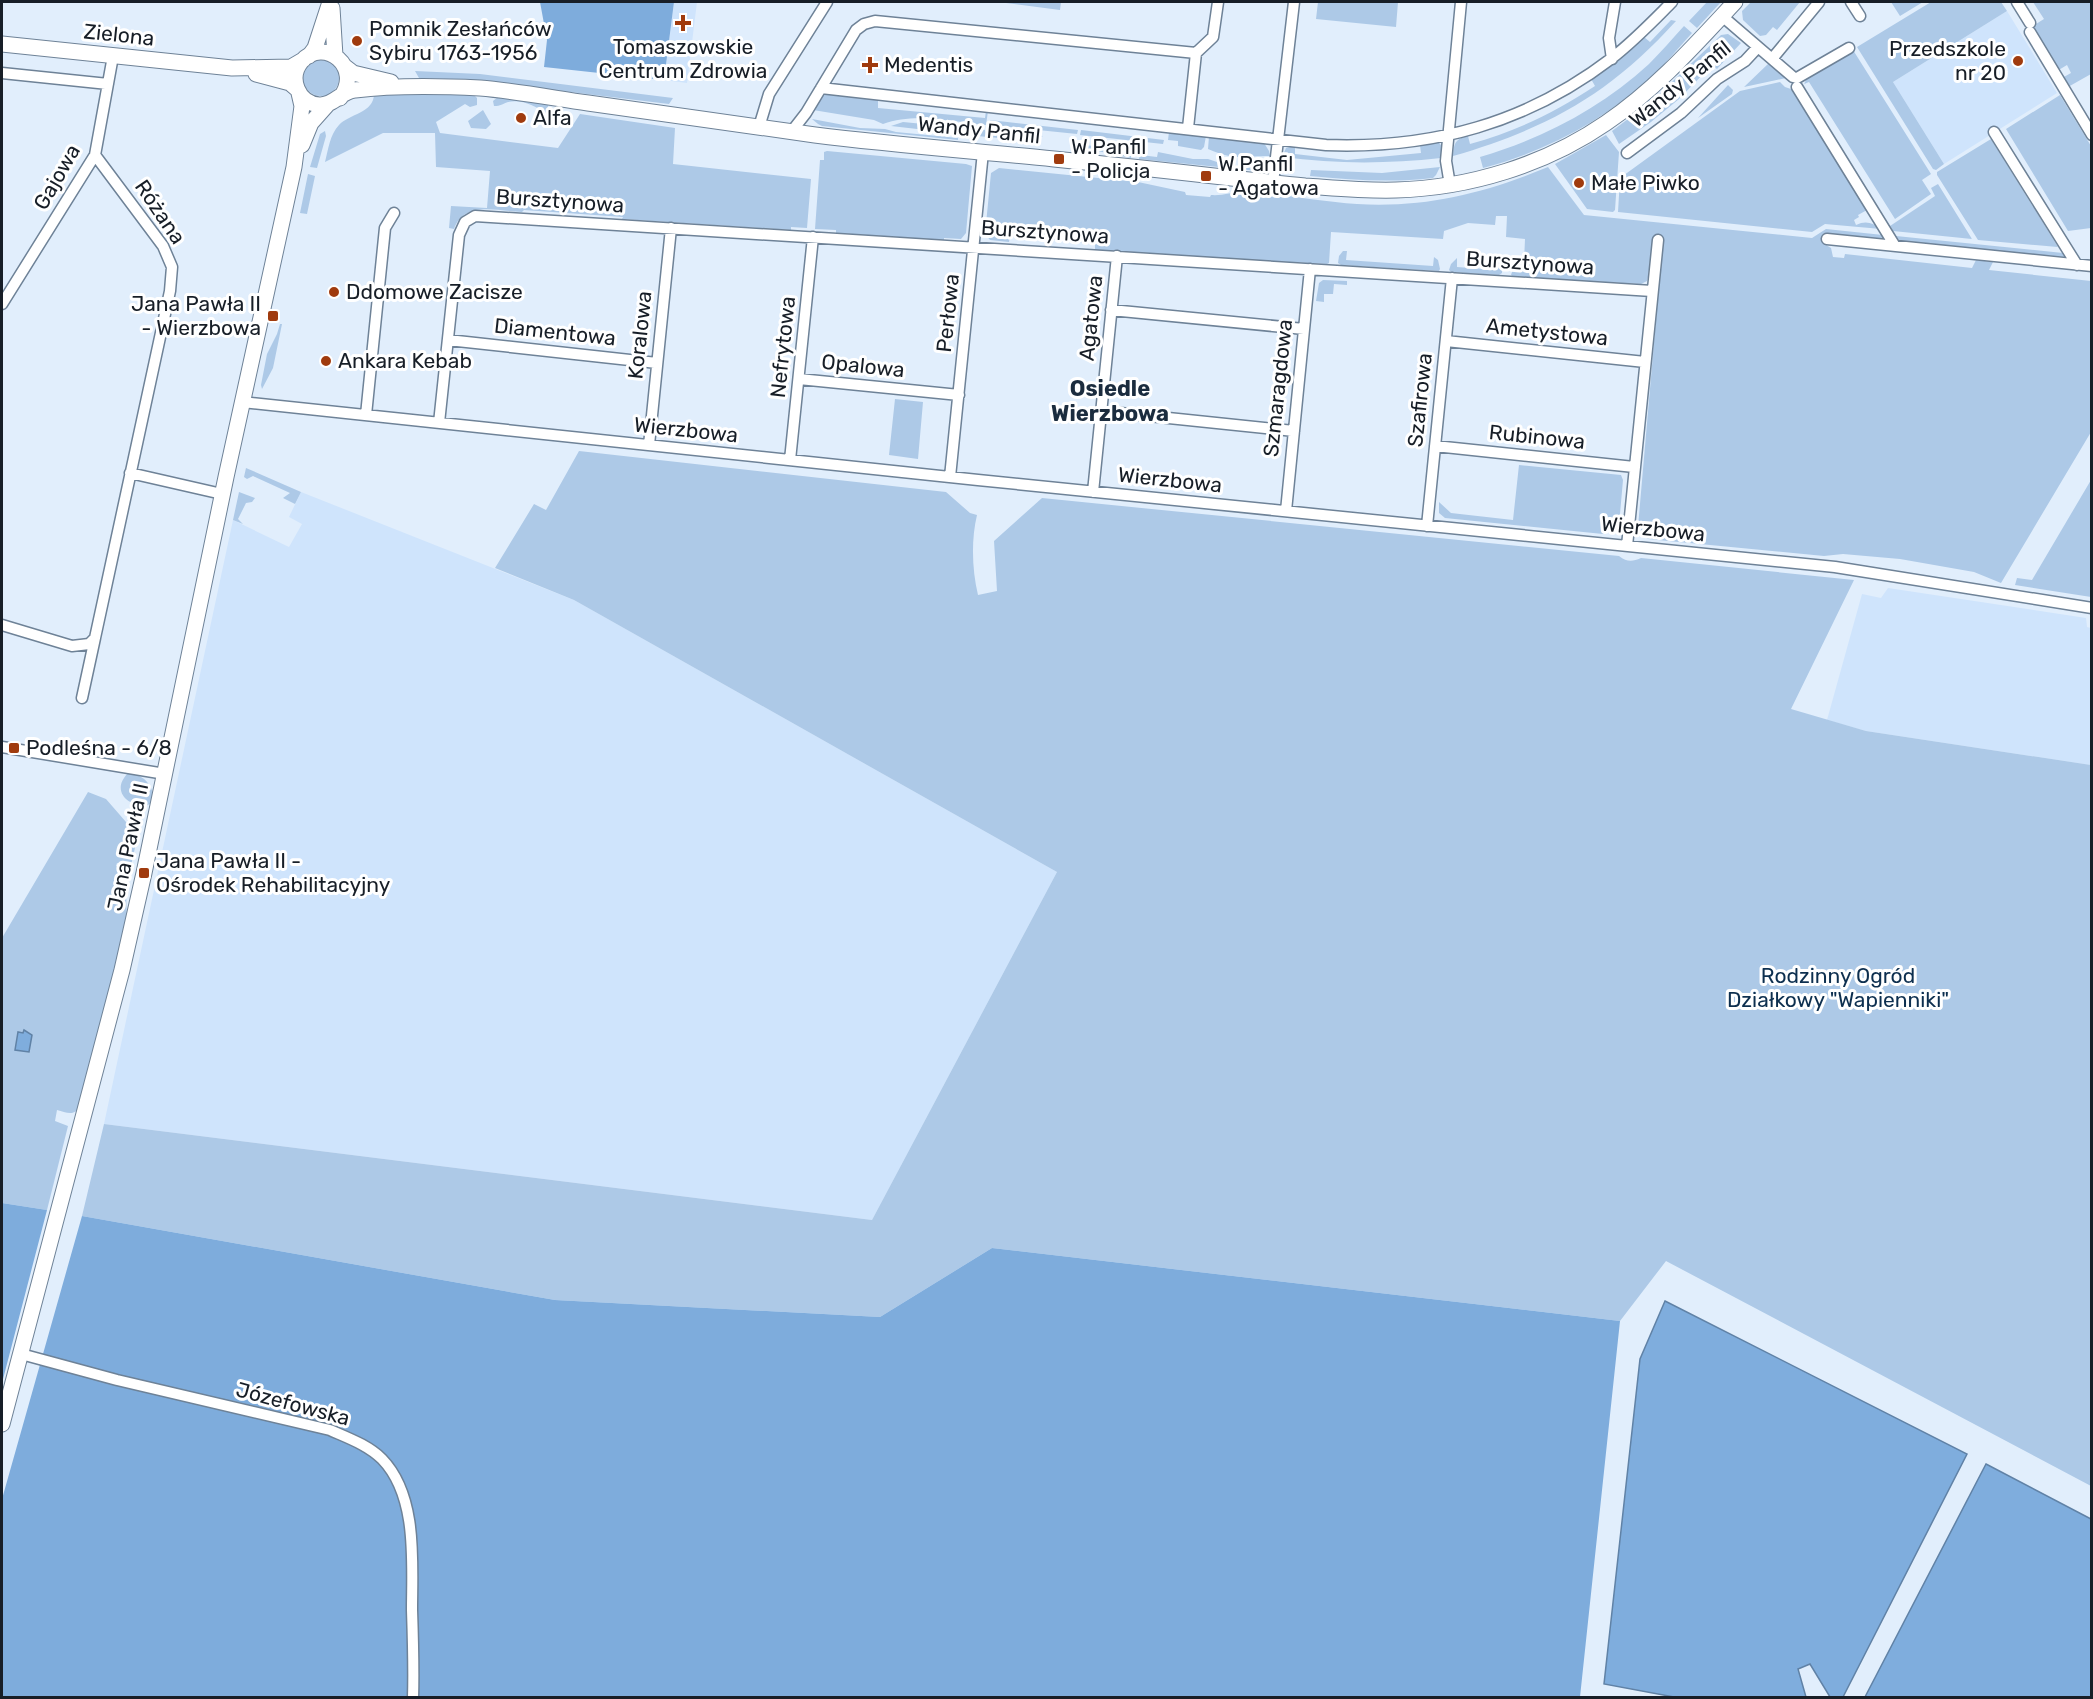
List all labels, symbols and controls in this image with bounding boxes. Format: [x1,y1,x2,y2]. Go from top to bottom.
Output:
marker: Tomaszowskie Centrum Zdrowia [674,14,692,32]
place label: Pomnik Zesłańców Sybiru 1763-1956 [369,16,552,65]
street label: Zielona [82,18,156,51]
marker: Pomnik Zesłańców Sybiru 1763-1956 [350,34,364,48]
place label: Tomaszowskie Centrum Zdrowia [599,34,767,83]
street label: Wandy Panfil [1624,35,1736,132]
place label: Przedszkole nr 20 [1889,36,2006,85]
place label: Medentis [884,52,973,77]
marker: Przedszkole nr 20 [2011,54,2025,68]
marker: Medentis [861,56,879,74]
place label: Alfa [533,105,572,130]
marker: Alfa [514,111,528,125]
street label: Wandy Panfil [916,111,1042,148]
place label: W.Panfil - Policja [1071,134,1150,183]
street label: Gajowa [28,140,85,214]
place label: W.Panfil - Agatowa [1218,151,1319,200]
marker: W.Panfil - Policja [1052,152,1066,166]
marker: W.Panfil - Agatowa [1199,169,1213,183]
place label: Małe Piwko [1591,170,1700,195]
street label: Różana [130,175,191,249]
marker: Małe Piwko [1572,176,1586,190]
street label: Bursztynowa [495,184,625,217]
street label: Bursztynowa [980,215,1110,248]
street label: Bursztynowa [1465,246,1595,279]
street label: Perłowa [931,272,964,353]
street label: Agatowa [1074,274,1107,362]
place label: Ddomowe Zacisze [346,279,523,304]
marker: Ddomowe Zacisze [327,285,341,299]
street label: Koralowa [622,290,657,380]
place label: Jana Pawła II - Wierzbowa [131,291,261,340]
street label: Nefrytowa [765,295,800,399]
marker: Jana Pawła II - Wierzbowa [266,309,280,323]
street label: Diamentowa [493,313,617,350]
street label: Ametystowa [1485,313,1609,350]
street label: Szmaragdowa [1258,318,1297,458]
place label: Ankara Kebab [338,348,472,373]
street label: Opalowa [820,349,906,382]
street label: Szafirowa [1402,352,1437,448]
marker: Ankara Kebab [319,354,333,368]
district label: Osiedle Wierzbowa [1051,375,1169,427]
street label: Wierzbowa [633,412,739,447]
street label: Rubinowa [1488,419,1586,454]
street label: Wierzbowa [1117,462,1223,497]
street label: Wierzbowa [1600,511,1706,546]
place label: Podleśna - 6/8 [26,735,172,760]
marker: Podleśna - 6/8 [7,741,21,755]
street label: Jana Pawła II [102,781,153,913]
place label: Jana Pawła II - Ośrodek Rehabilitacyjny [156,848,391,897]
marker: Jana Pawła II - Ośrodek Rehabilitacyjny [137,866,151,880]
park label: Rodzinny Ogród Działkowy "Wapienniki" [1727,963,1949,1012]
street label: Józefowska [234,1376,353,1431]

